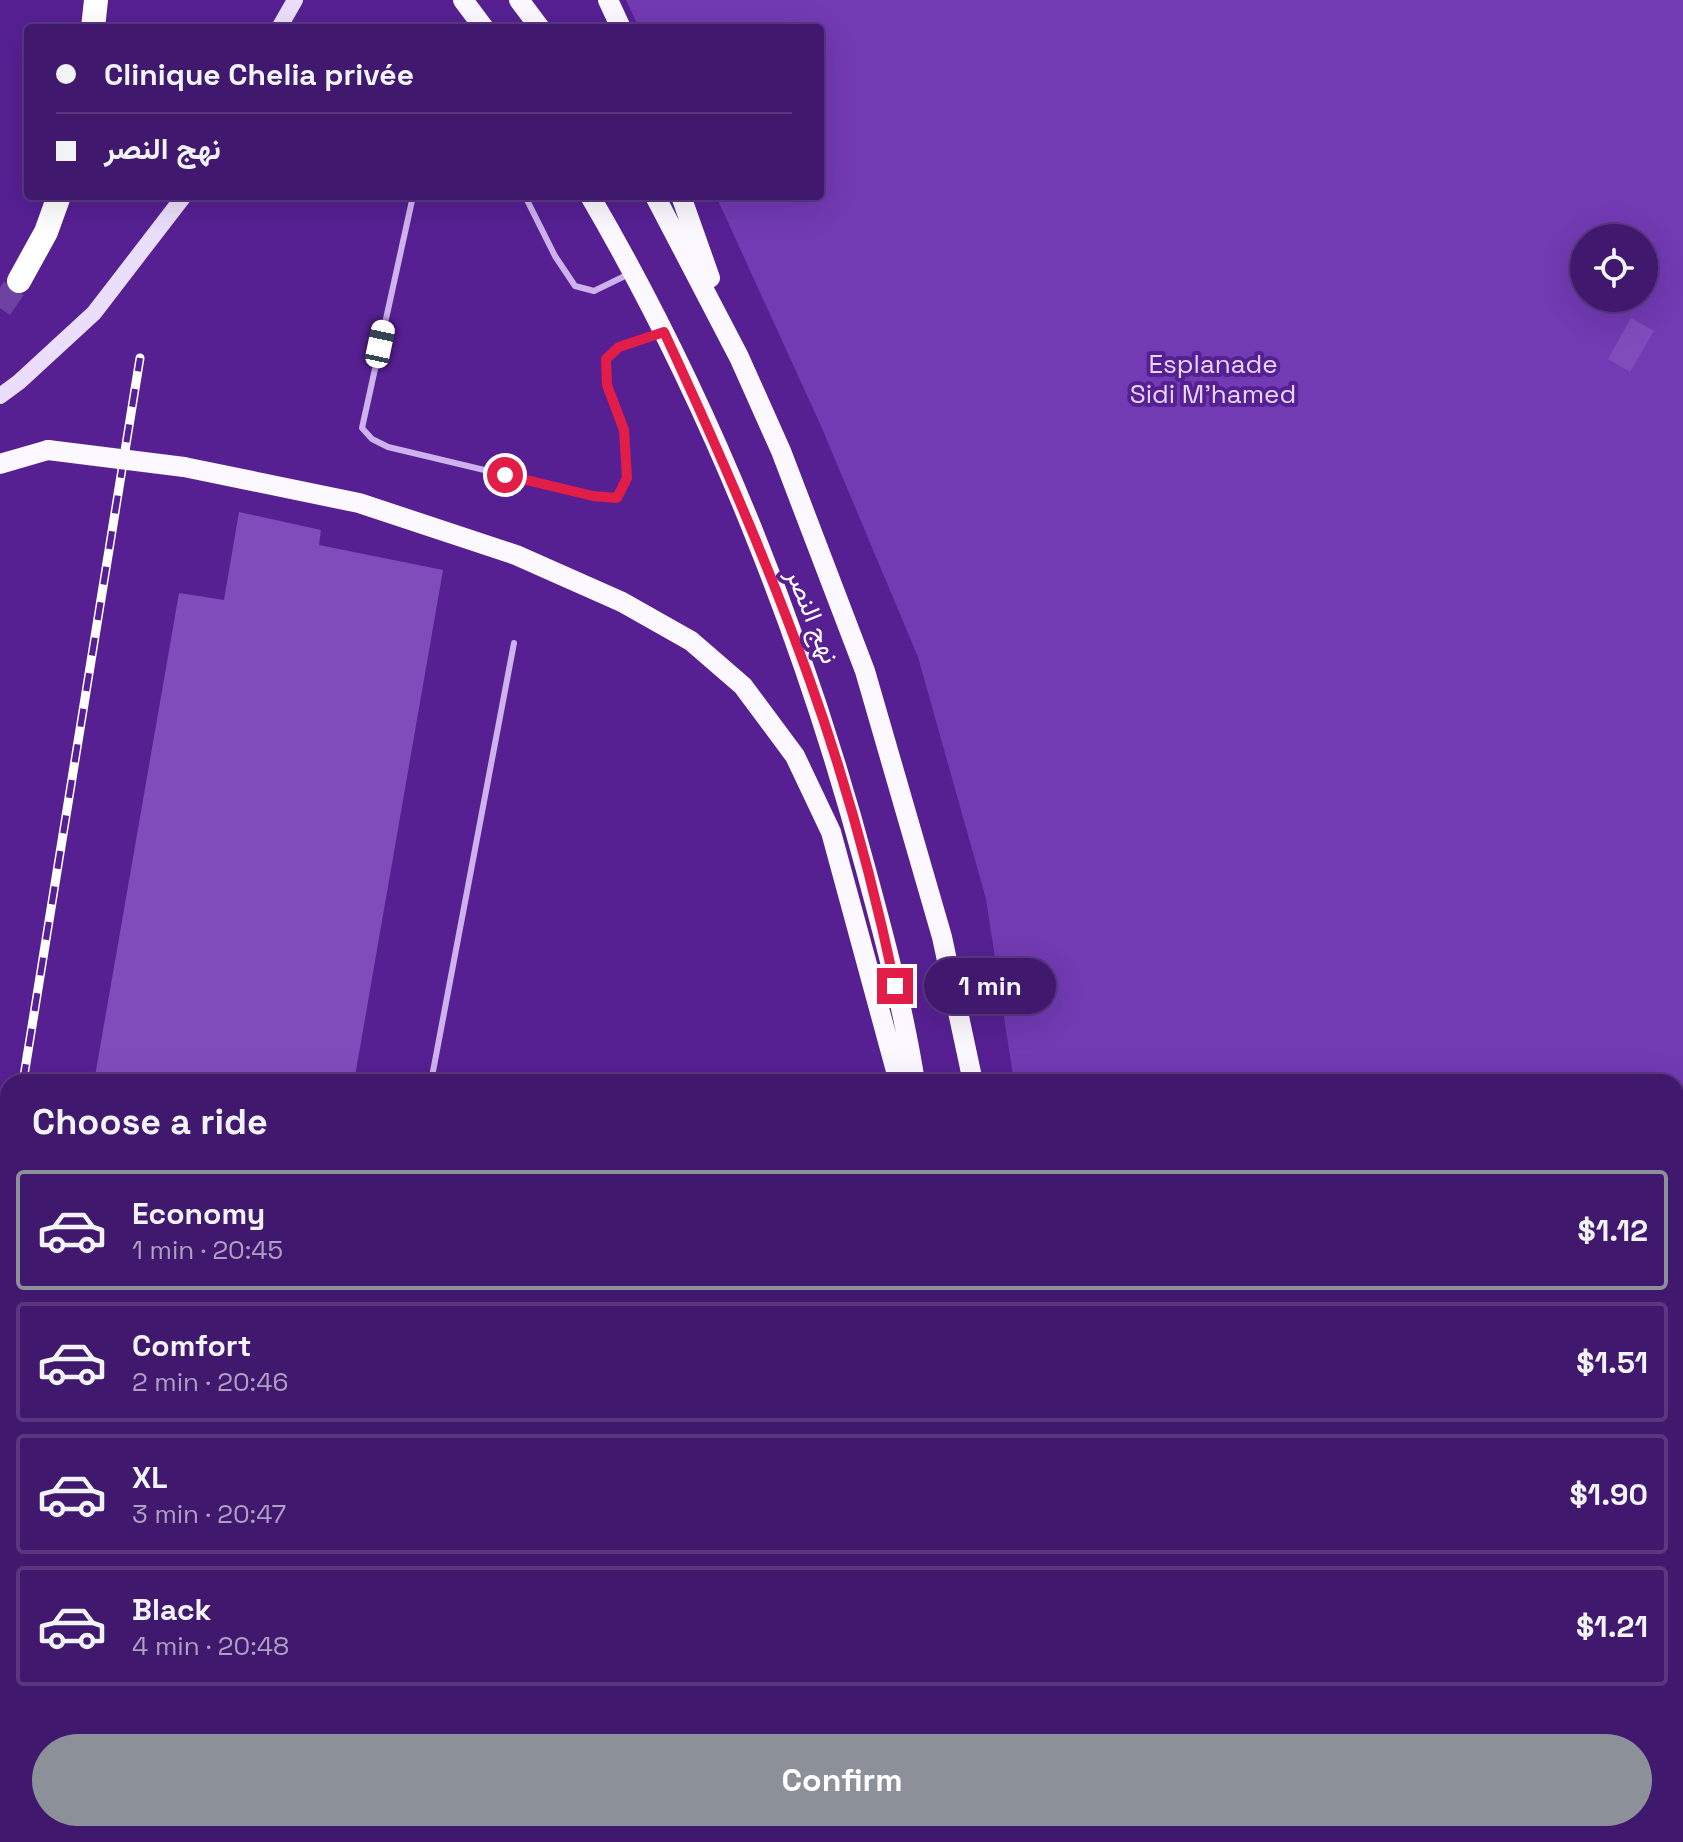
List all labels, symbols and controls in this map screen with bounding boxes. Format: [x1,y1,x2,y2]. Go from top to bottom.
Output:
text: Clinique Chelia privée [104,55,414,94]
text: نهج النصر [104,129,221,168]
map controls [1570,224,1658,312]
button: locate [1570,224,1658,312]
car [363,318,397,370]
park label: Esplanade Sidi M'hamed [1130,347,1296,411]
route start [487,457,523,493]
street label: نهج النصر [777,563,847,669]
callout: 1 min [923,958,1055,1014]
route end [877,968,913,1004]
text: 1 min [958,969,1022,1003]
text: Choose a ride [32,1099,268,1145]
icon: car [36,1194,108,1266]
text: Economy [132,1194,265,1233]
text: $1.12 [1578,1211,1648,1250]
text: 1 min · 20:45 [132,1233,283,1267]
icon: car [36,1326,108,1398]
text: Comfort [132,1326,251,1365]
text: $1.51 [1576,1343,1648,1382]
text: 2 min · 20:46 [132,1365,288,1399]
icon: car [36,1458,108,1530]
text: XL [132,1458,168,1497]
text: $1.90 [1569,1475,1648,1514]
text: 3 min · 20:47 [132,1497,286,1531]
icon: car [36,1590,108,1662]
text: Black [132,1590,211,1629]
text: $1.21 [1576,1607,1648,1646]
text: 4 min · 20:48 [132,1629,289,1663]
button: Confirm [32,1734,1652,1826]

